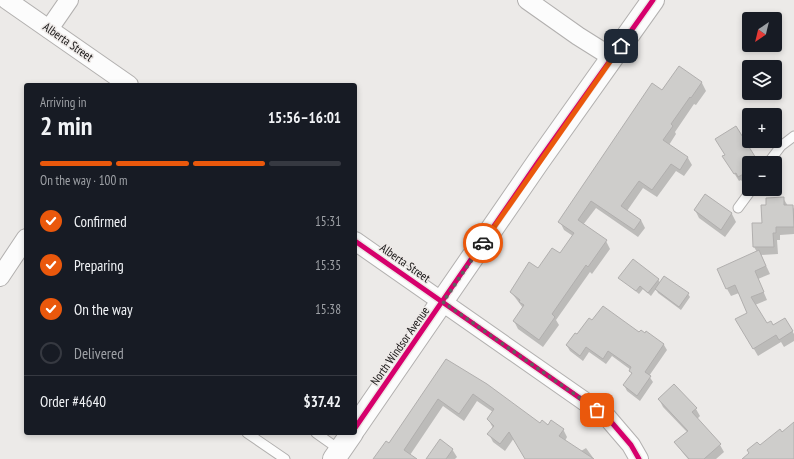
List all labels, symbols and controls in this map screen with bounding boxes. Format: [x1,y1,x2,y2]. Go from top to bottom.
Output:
north arrow [742,12,782,52]
map controls [742,12,782,196]
street label: Alberta Street [40,19,97,65]
pin [604,29,638,63]
icon: home [610,35,632,57]
button: layers [742,60,782,100]
text: Arriving in [40,94,87,111]
text: 15:56–16:01 [268,108,341,127]
button: + [742,108,782,148]
text: 2 min [40,109,93,142]
button: − [742,156,782,196]
text: On the way · 100 m [40,172,127,189]
icon: check [40,210,62,232]
text: Confirmed [74,212,127,231]
text: 15:31 [315,213,341,230]
courier [463,223,503,263]
icon: car [472,232,494,254]
street label: Alberta Street [377,240,434,286]
icon: check [40,254,62,276]
text: Preparing [74,256,124,275]
text: 15:35 [315,257,341,274]
icon: check [40,298,62,320]
text: On the way [74,300,133,319]
text: 15:38 [315,301,341,318]
street label: North Windsor Avenue [367,304,432,388]
text: Delivered [74,344,124,363]
text: Order #4640 [40,392,106,411]
text: $37.42 [303,392,341,411]
pin [580,393,614,427]
icon: bag [586,399,608,421]

